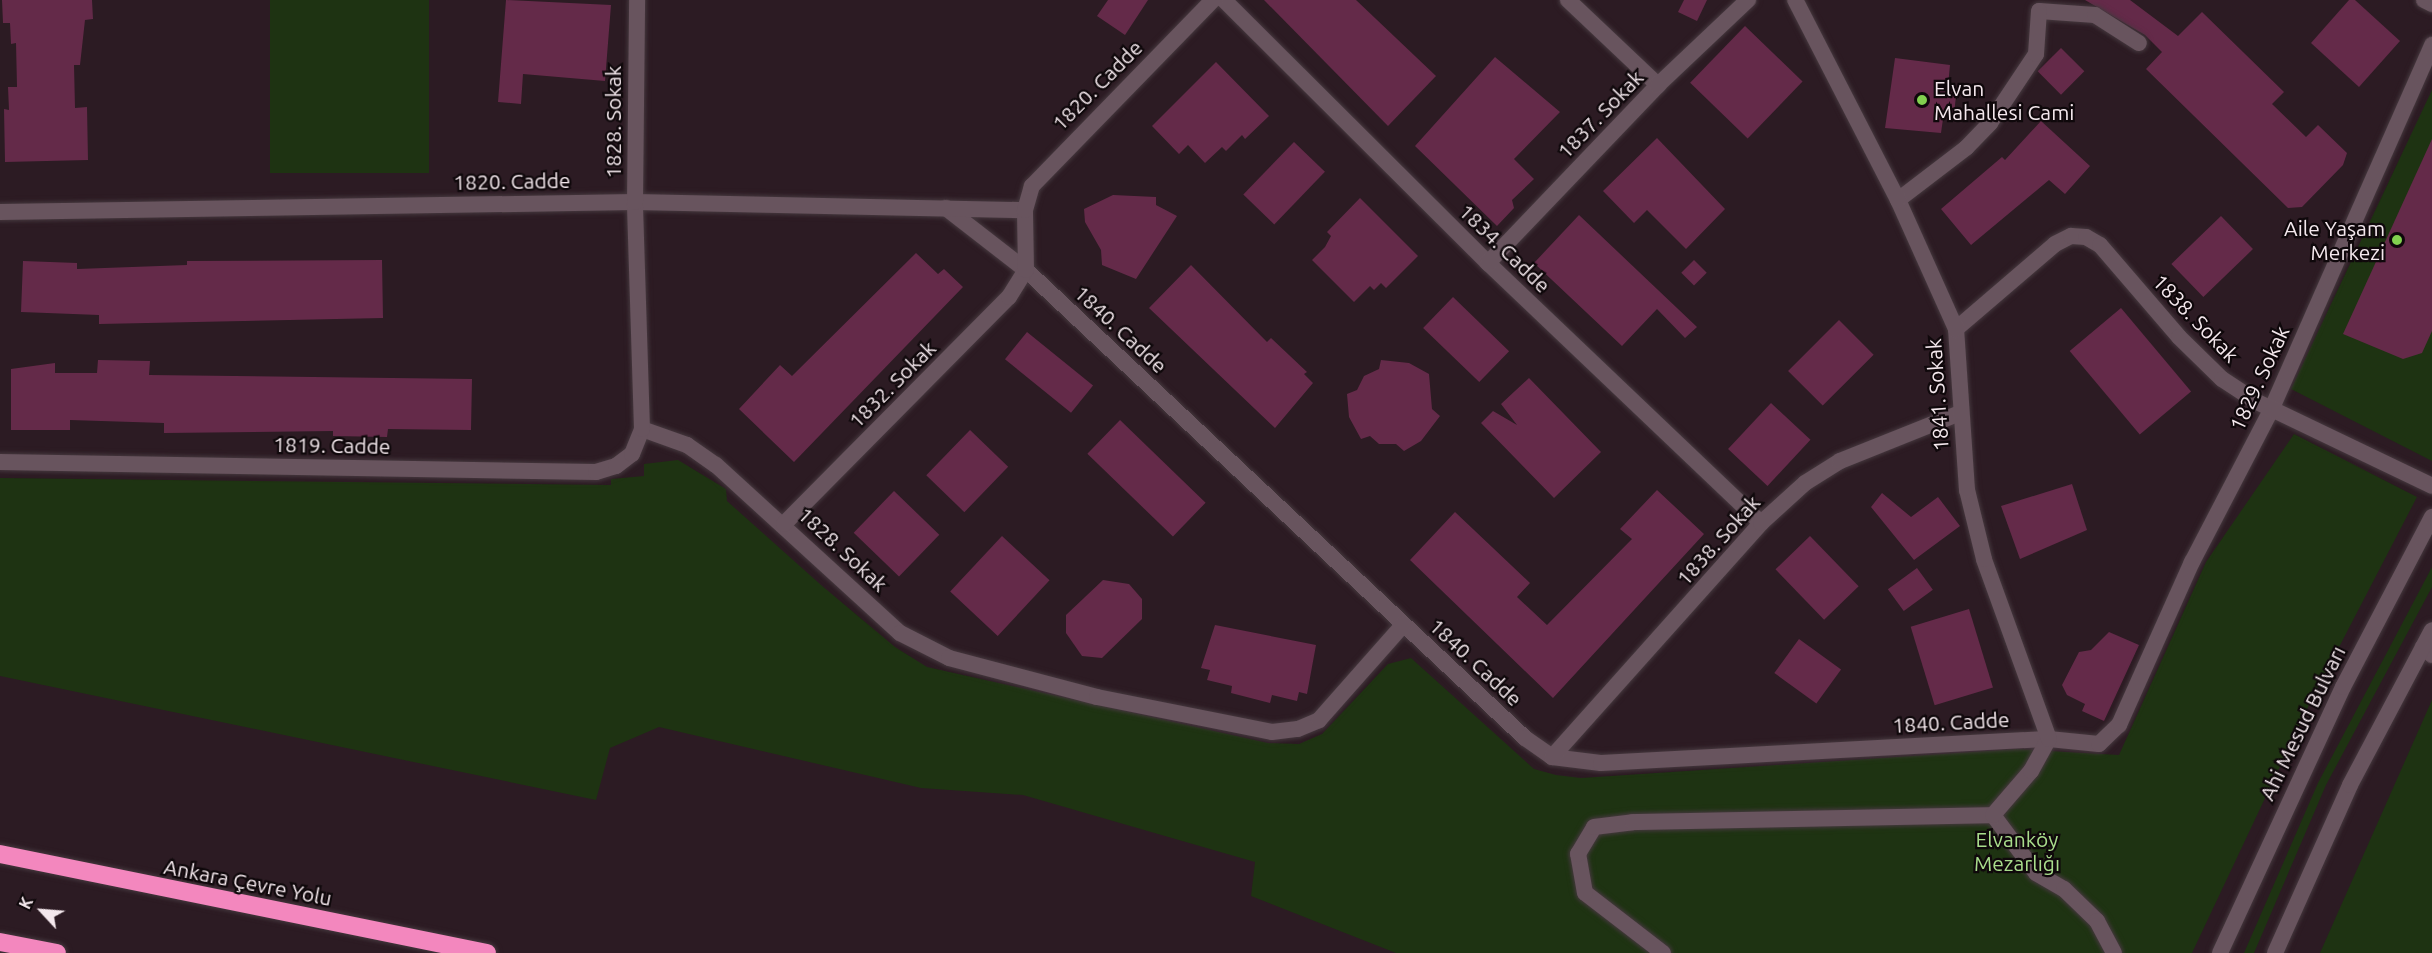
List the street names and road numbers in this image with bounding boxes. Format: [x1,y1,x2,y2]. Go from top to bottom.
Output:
street label: 1820. Cadde [1047,35,1147,135]
street label: 1837. Sokak [1552,65,1648,163]
street label: 1828. Sokak [600,66,626,178]
street label: 1820. Cadde [453,167,571,195]
street label: 1834. Cadde [1454,198,1556,298]
street label: 1838. Sokak [2148,269,2244,367]
street label: 1840. Cadde [1070,280,1172,378]
street label: 1829. Sokak [2224,322,2294,434]
street label: 1832. Sokak [843,335,941,433]
street label: 1841. Sokak [1921,338,1953,452]
street label: 1819. Cadde [273,431,391,459]
street label: 1838. Sokak [1671,490,1765,590]
street label: 1828. Sokak [793,501,893,597]
street label: 1840. Cadde [1425,613,1527,711]
street label: Ahi Mesud Bulvarı [2254,642,2350,804]
street label: 1840. Cadde [1892,706,2010,738]
street label: Ankara Çevre Yolu [162,853,334,911]

